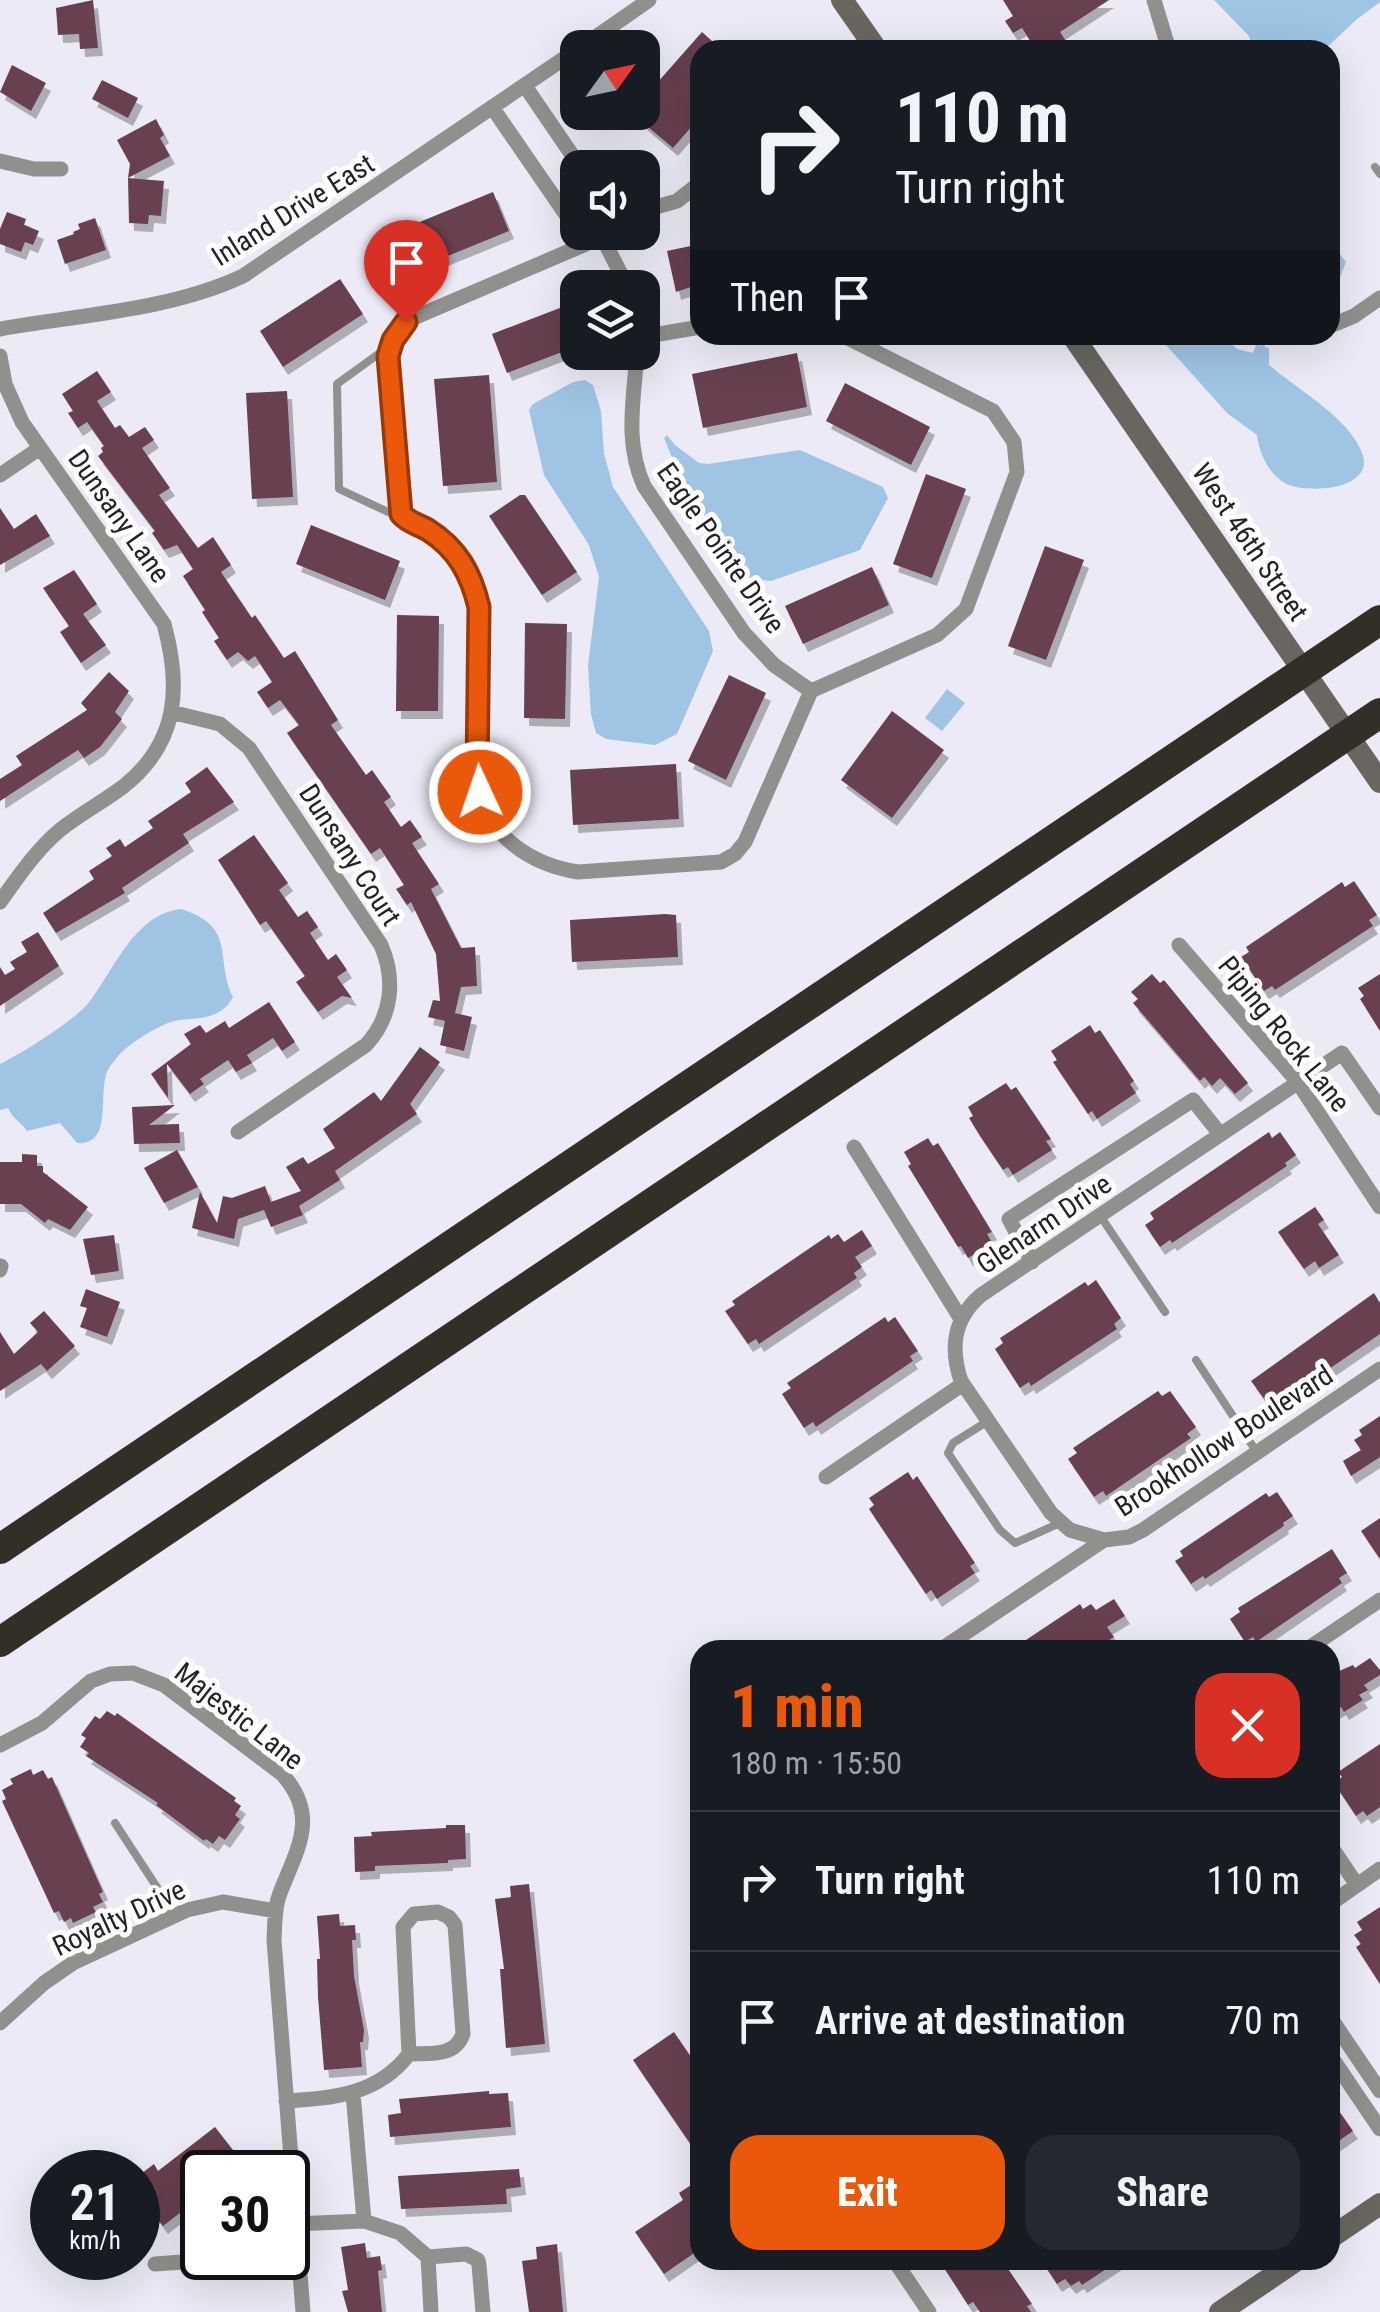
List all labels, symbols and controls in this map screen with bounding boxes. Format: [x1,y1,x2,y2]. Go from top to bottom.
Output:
north arrow [560,30,660,130]
map controls [560,30,660,370]
text: 110 m [895,77,1069,159]
icon: right [730,80,860,210]
street label: Inland Drive East [206,147,380,273]
button: sound [560,150,660,250]
text: Turn right [895,161,1065,214]
pin [364,220,449,323]
icon: arrive [379,235,434,290]
button: layers [560,270,660,370]
icon: arrive [824,270,879,325]
text: Then [730,276,804,320]
street label: Dunsany Lane [61,443,177,589]
street label: Eagle Pointe Drive [650,457,792,639]
street label: West 46th Street [1185,457,1315,627]
position arrow [428,740,532,844]
street label: Dunsany Court [292,778,408,932]
street label: Piping Rock Lane [1211,950,1357,1118]
street label: Glenarm Drive [971,1167,1117,1281]
street label: Brookhollow Boulevard [1109,1358,1339,1524]
street label: Majestic Lane [168,1656,310,1776]
text: 1 min [730,1671,864,1742]
button: close [1195,1673,1300,1778]
text: 180 m · 15:50 [730,1744,902,1782]
icon: right [730,1854,785,1909]
text: Turn right [815,1859,965,1903]
text: 110 m [1206,1859,1300,1903]
street label: Royalty Drive [48,1873,190,1963]
icon: arrive [730,1994,785,2049]
text: Arrive at destination [815,1999,1125,2043]
text: 70 m [1225,1999,1300,2043]
button: Exit [730,2135,1005,2250]
button: Share [1025,2135,1300,2250]
speed limit sign: 30 [180,2150,310,2280]
text: 21 [70,2174,120,2232]
text: km/h [69,2226,121,2255]

